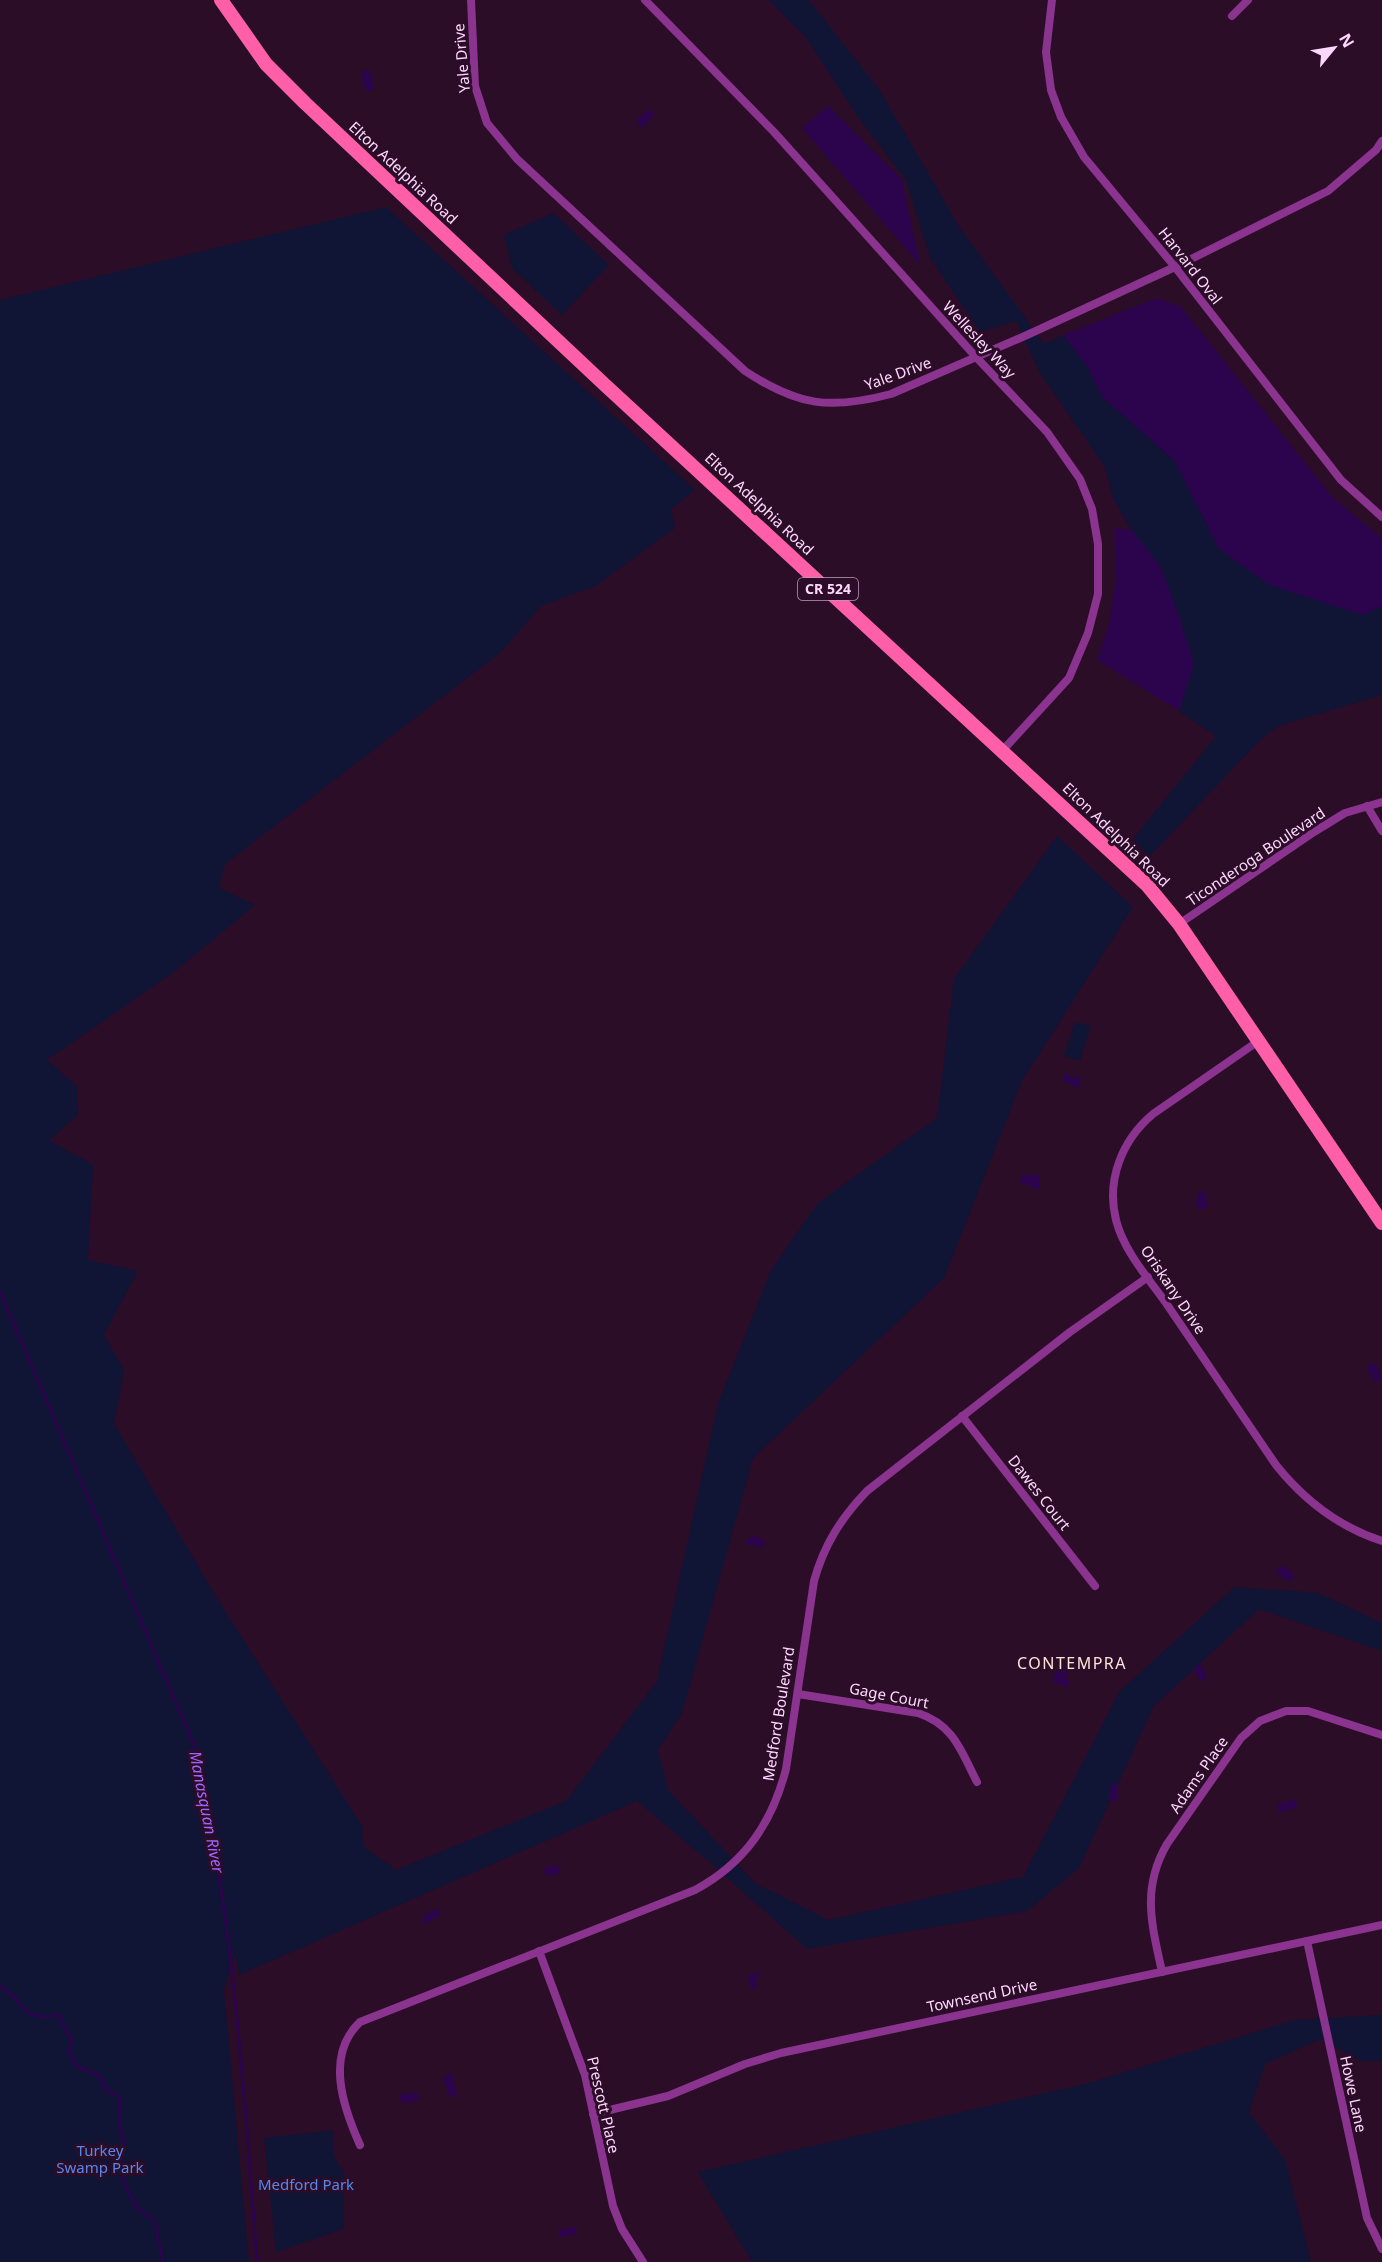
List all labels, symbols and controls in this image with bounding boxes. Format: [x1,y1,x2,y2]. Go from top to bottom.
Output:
north arrow [1304,18,1364,78]
street label: Yale Drive [448,23,474,94]
text: N [1334,29,1360,52]
street label: Elton Adelphia Road [345,117,462,228]
street label: Harvard Oval [1154,223,1227,308]
street label: Wellesley Way [939,296,1021,383]
street label: Yale Drive [862,352,934,394]
street label: Elton Adelphia Road [701,448,818,559]
road number: CR 524 [798,578,858,600]
street label: Elton Adelphia Road [1059,778,1175,891]
street label: Ticonderoga Boulevard [1182,802,1329,910]
street label: Oriskany Drive [1137,1241,1211,1338]
street label: Dawes Court [1004,1451,1076,1535]
street label: Medford Boulevard [758,1645,799,1782]
district label: CONTEMPRA [1017,1652,1127,1674]
street label: Gage Court [848,1678,931,1713]
street label: Adams Place [1164,1732,1232,1817]
water label: Manasquan River [184,1749,230,1876]
street label: Townsend Drive [925,1974,1039,2016]
street label: Prescott Place [583,2054,625,2155]
street label: Howe Lane [1336,2054,1372,2134]
park label: Turkey Swamp Park [56,2140,144,2177]
park label: Medford Park [258,2174,354,2194]

